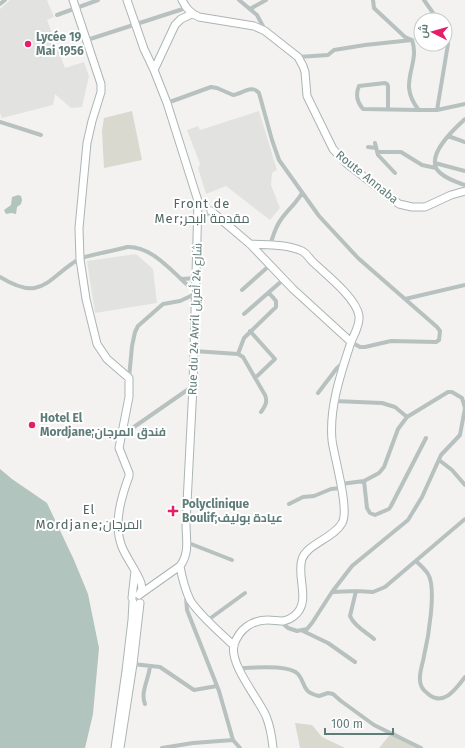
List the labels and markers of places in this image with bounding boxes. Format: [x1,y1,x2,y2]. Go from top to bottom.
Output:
place label: Lycée 19 Mai 1956 [36,30,84,58]
marker: Lycée 19 Mai 1956 [23,39,33,49]
place label: Hotel El Mordjane;فندق المرجان [40,411,166,440]
marker: Hotel El Mordjane;فندق المرجان [27,420,37,430]
place label: Polyclinique Boulif;عيادة بوليف [182,497,283,526]
marker: Polyclinique Boulif;عيادة بوليف [167,505,179,517]

